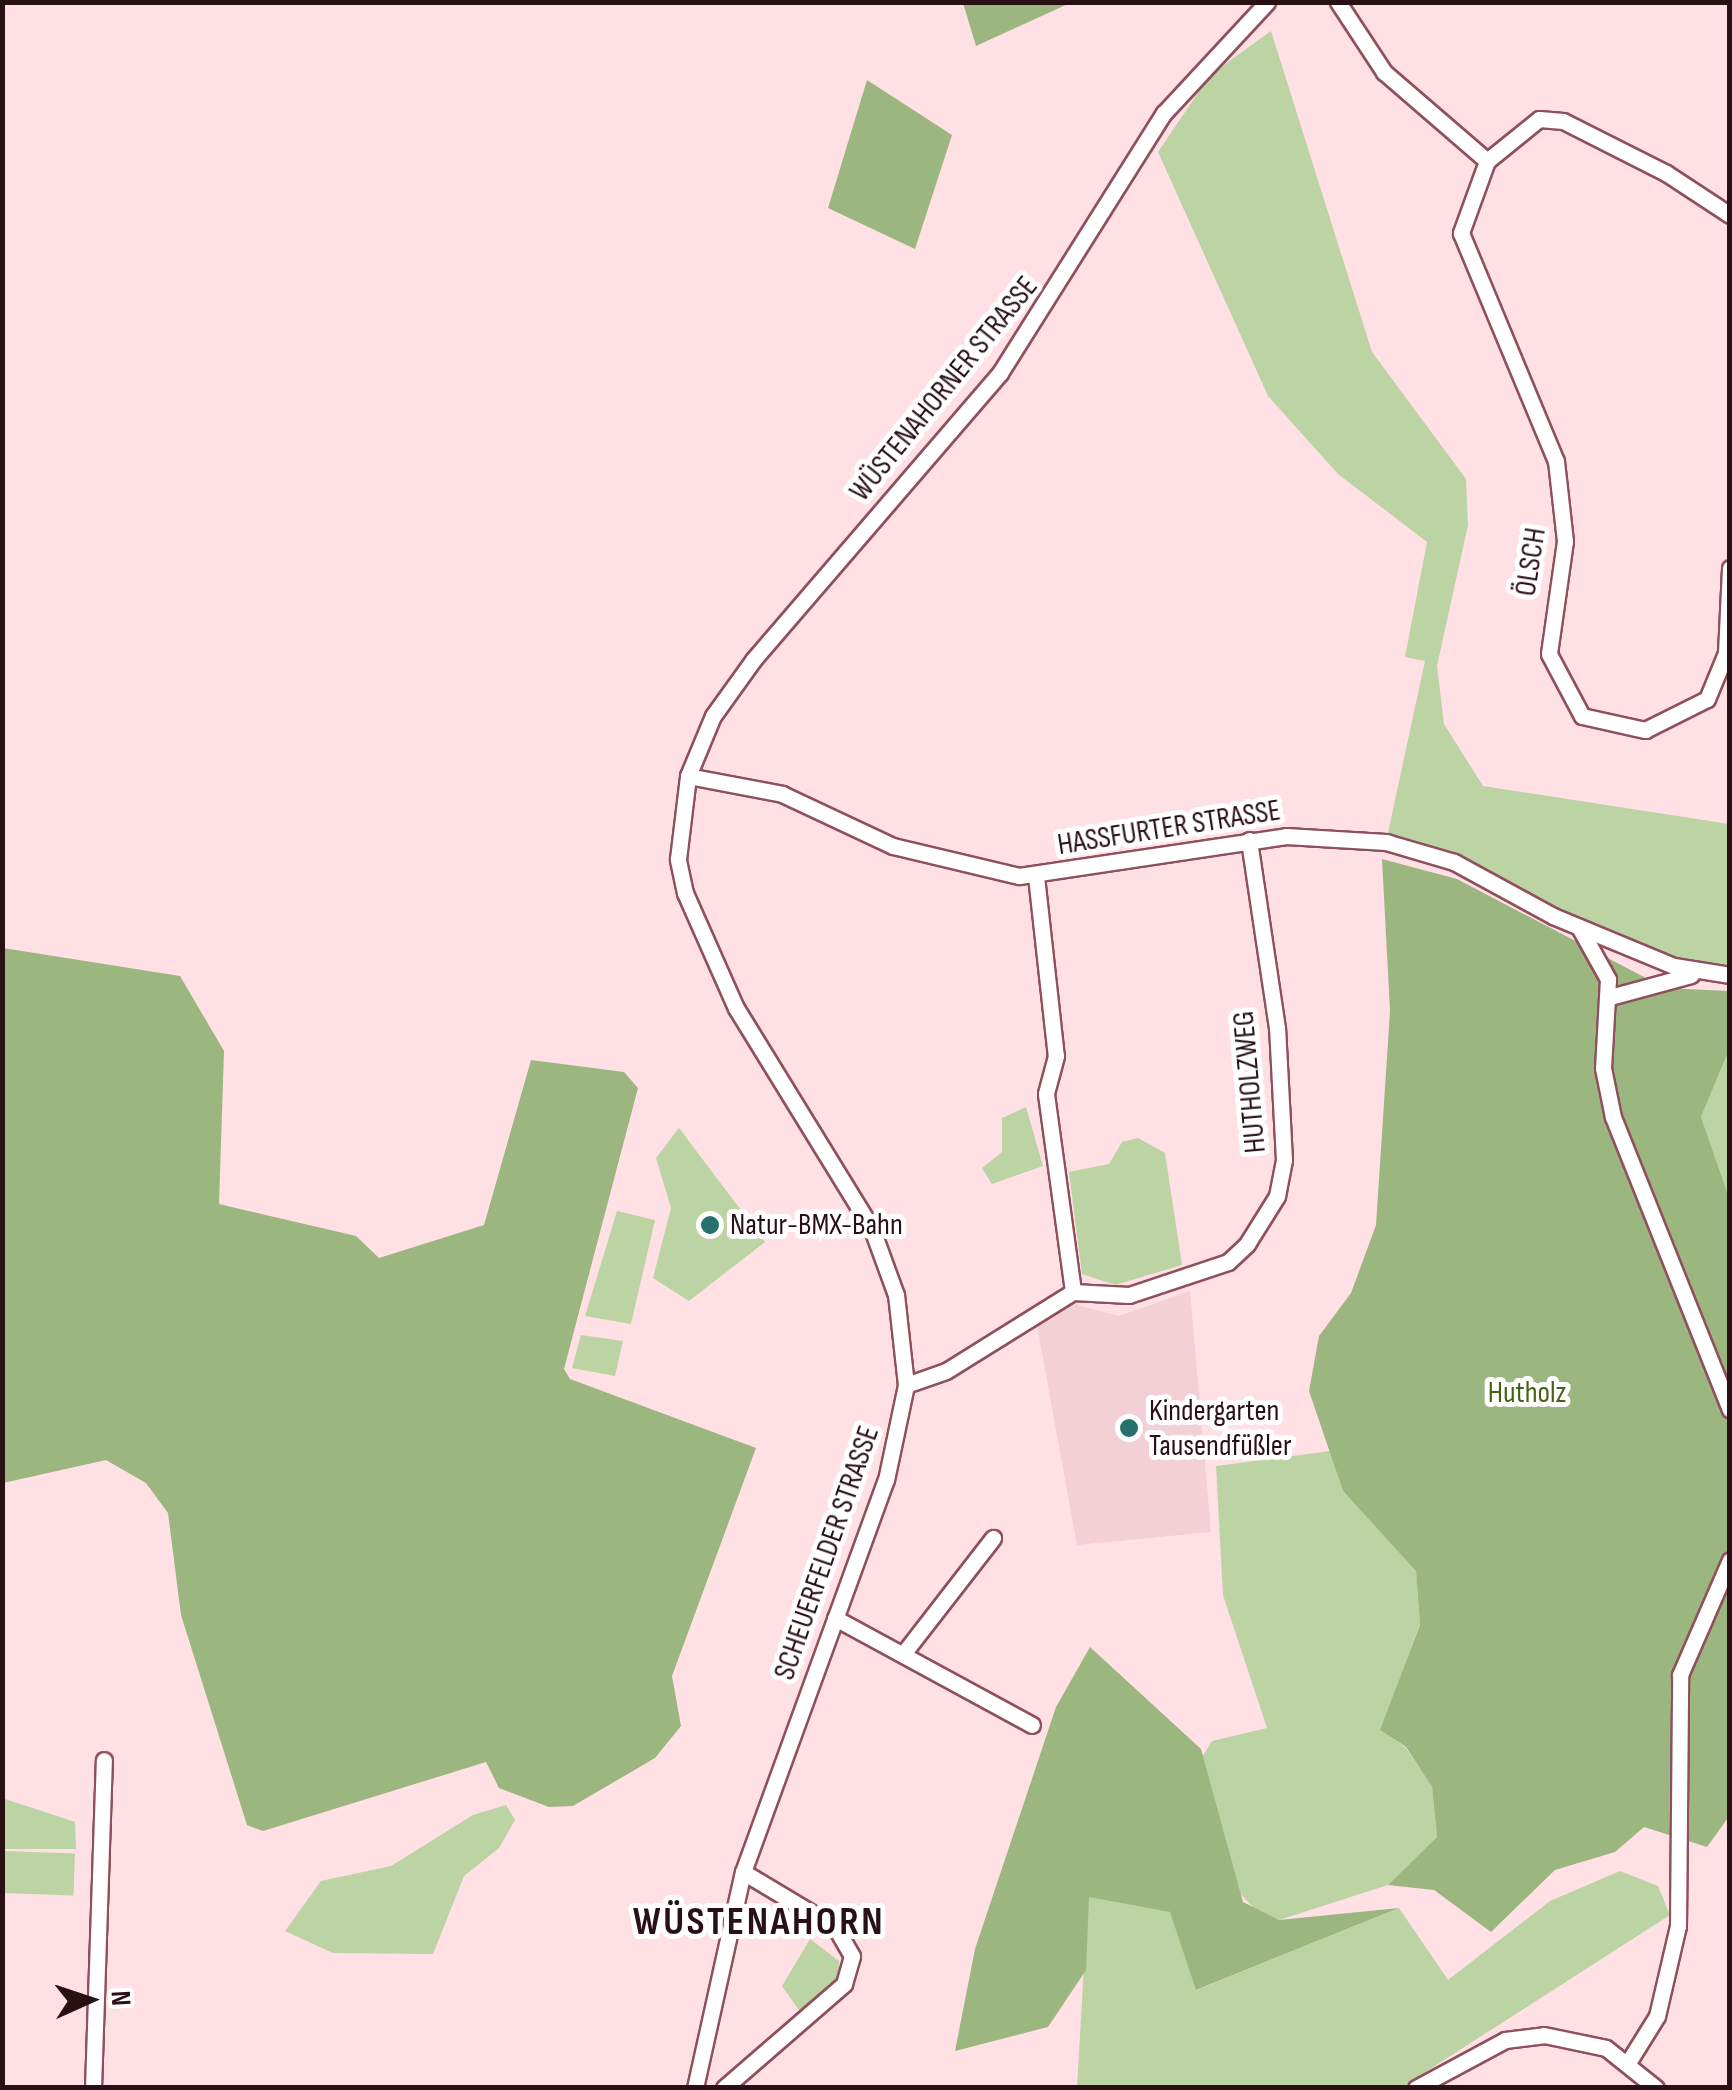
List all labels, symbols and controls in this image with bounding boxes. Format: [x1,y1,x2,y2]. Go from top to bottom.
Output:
street label: WÜSTENAHORNER STRASSE [842,269,1046,509]
street label: ÖLSCH [1508,525,1554,599]
street label: HASSFURTER STRASSE [1055,793,1283,863]
street label: HUTHOLZWEG [1226,1009,1274,1155]
place label: Natur-BMX-Bahn [730,1207,903,1243]
marker: Natur-BMX-Bahn [699,1214,721,1236]
park label: Hutholz [1488,1375,1566,1411]
place label: Kindergarten Tausendfüßler [1149,1393,1292,1464]
marker: Kindergarten Tausendfüßler [1118,1417,1140,1439]
street label: SCHEUERFELDER STRASSE [767,1421,887,1685]
district label: WÜSTENAHORN [633,1898,885,1946]
north arrow [40,1950,140,2050]
text: N [104,1990,137,2007]

